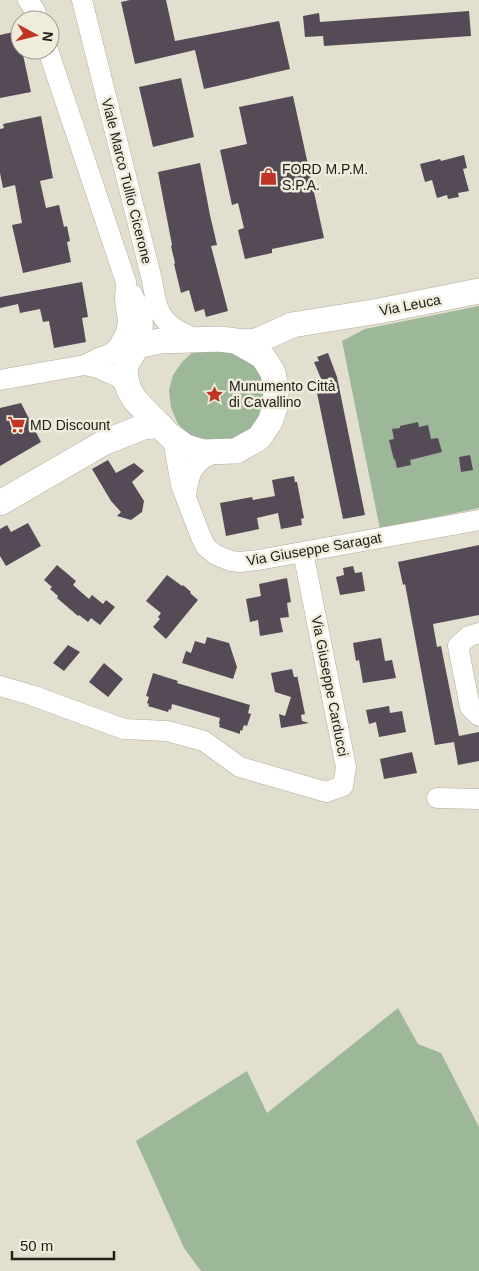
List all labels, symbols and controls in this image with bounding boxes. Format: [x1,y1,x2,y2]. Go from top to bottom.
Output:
north arrow [10,10,60,60]
text: N [39,31,56,43]
street label: Viale Marco Tullio Cicerone [99,97,155,266]
place label: FORD M.P.M. S.P.A. [282,161,368,193]
shop icon: FORD M.P.M. S.P.A. [258,167,278,187]
street label: Via Leuca [378,291,442,319]
place label: Munumento Città di Cavallino [229,378,336,410]
place icon: Munumento Città di Cavallino [205,384,225,404]
supermarket icon: MD Discount [6,415,26,435]
place label: MD Discount [30,417,110,433]
street label: Via Giuseppe Saragat [245,529,383,569]
street label: Via Giuseppe Carducci [309,614,351,758]
scale bar [12,1228,115,1260]
text: 50 m [20,1237,53,1254]

